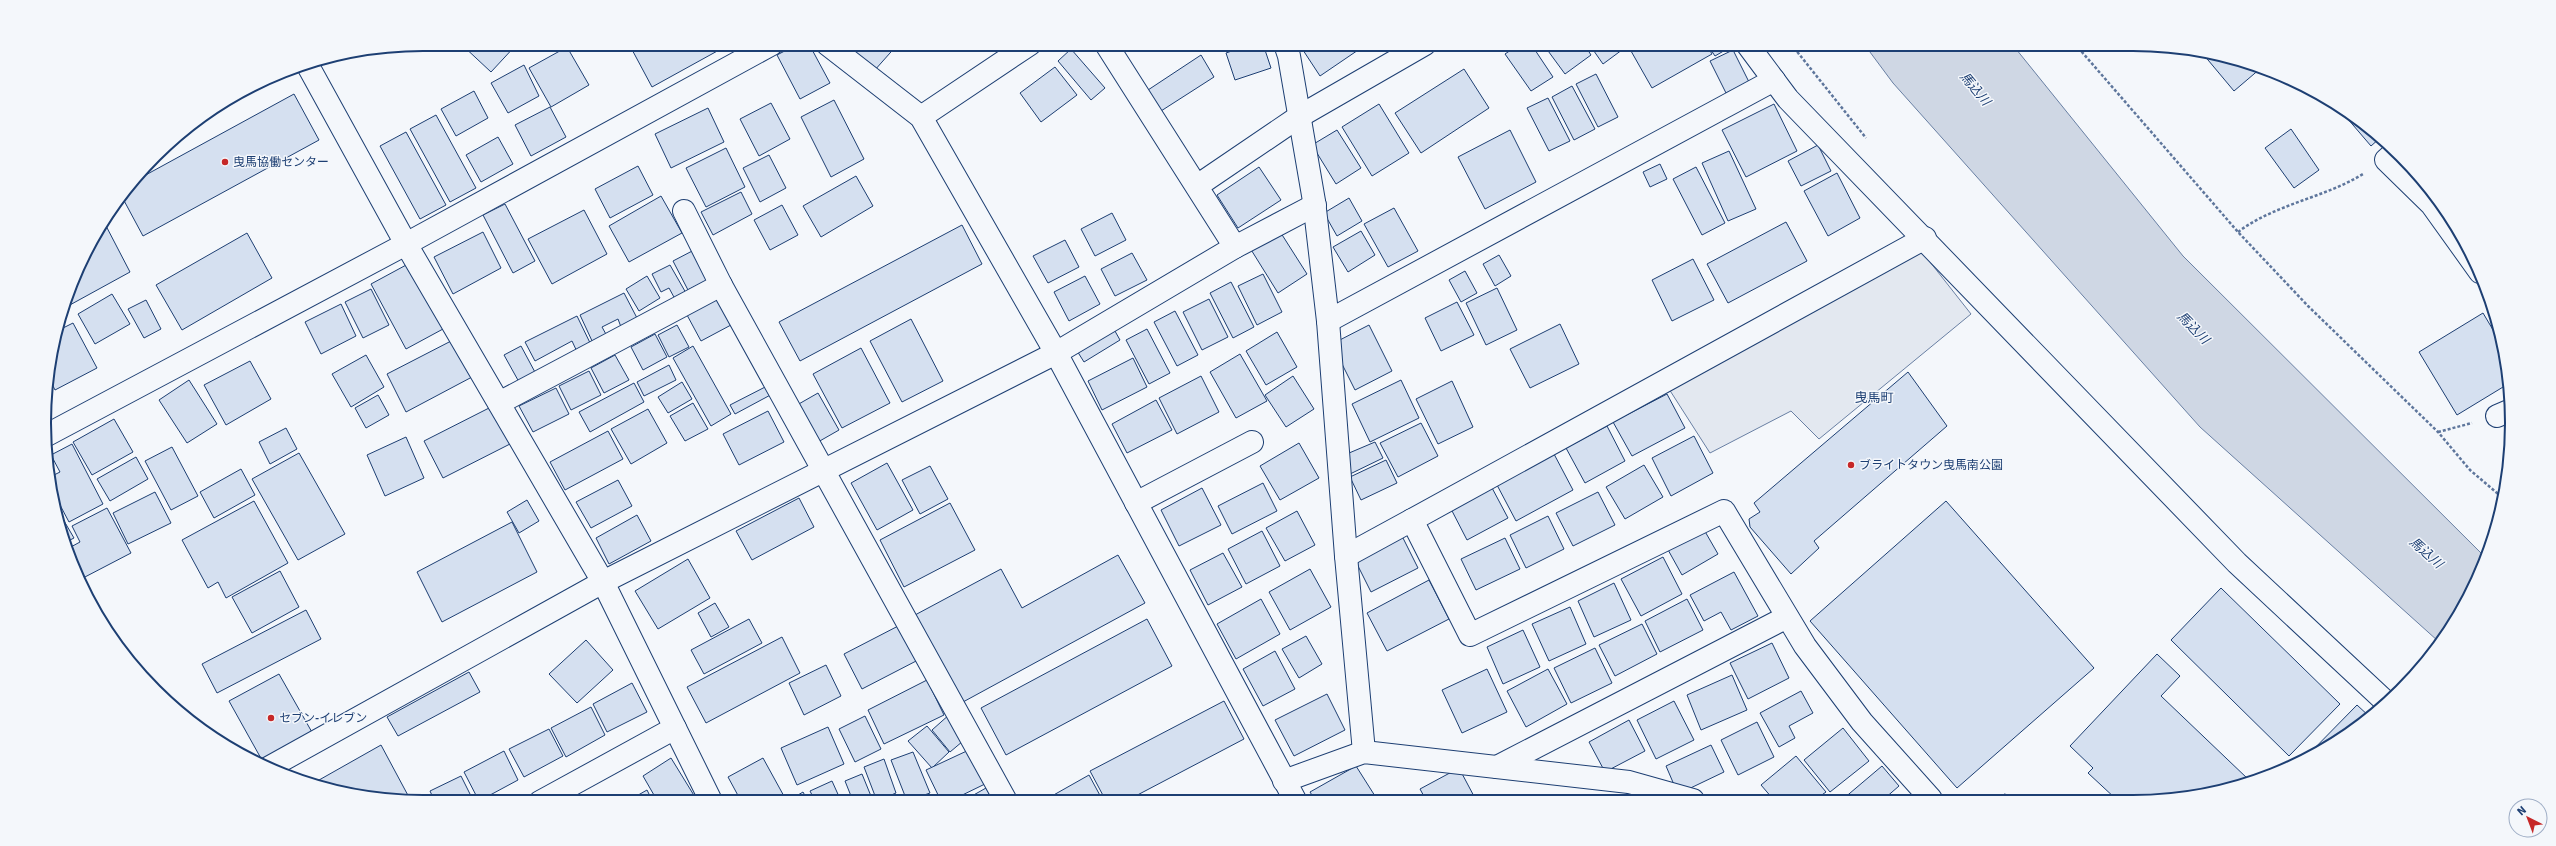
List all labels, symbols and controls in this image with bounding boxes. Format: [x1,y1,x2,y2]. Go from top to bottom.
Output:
water label: 馬込川 [1956,69,1995,111]
place label: 曳馬協働センター [233,155,329,170]
marker: 曳馬協働センター [220,157,230,167]
water label: 馬込川 [2174,309,2214,349]
district label: 曳馬町 [1854,390,1894,406]
place label: ブライトタウン曳馬南公園 [1859,458,2003,473]
marker: ブライトタウン曳馬南公園 [1846,460,1856,470]
water label: 馬込川 [2406,534,2447,573]
place label: セブン-イレブン [279,711,367,726]
marker: セブン-イレブン [266,713,276,723]
north arrow [2508,798,2548,838]
text: N [2514,804,2529,818]

